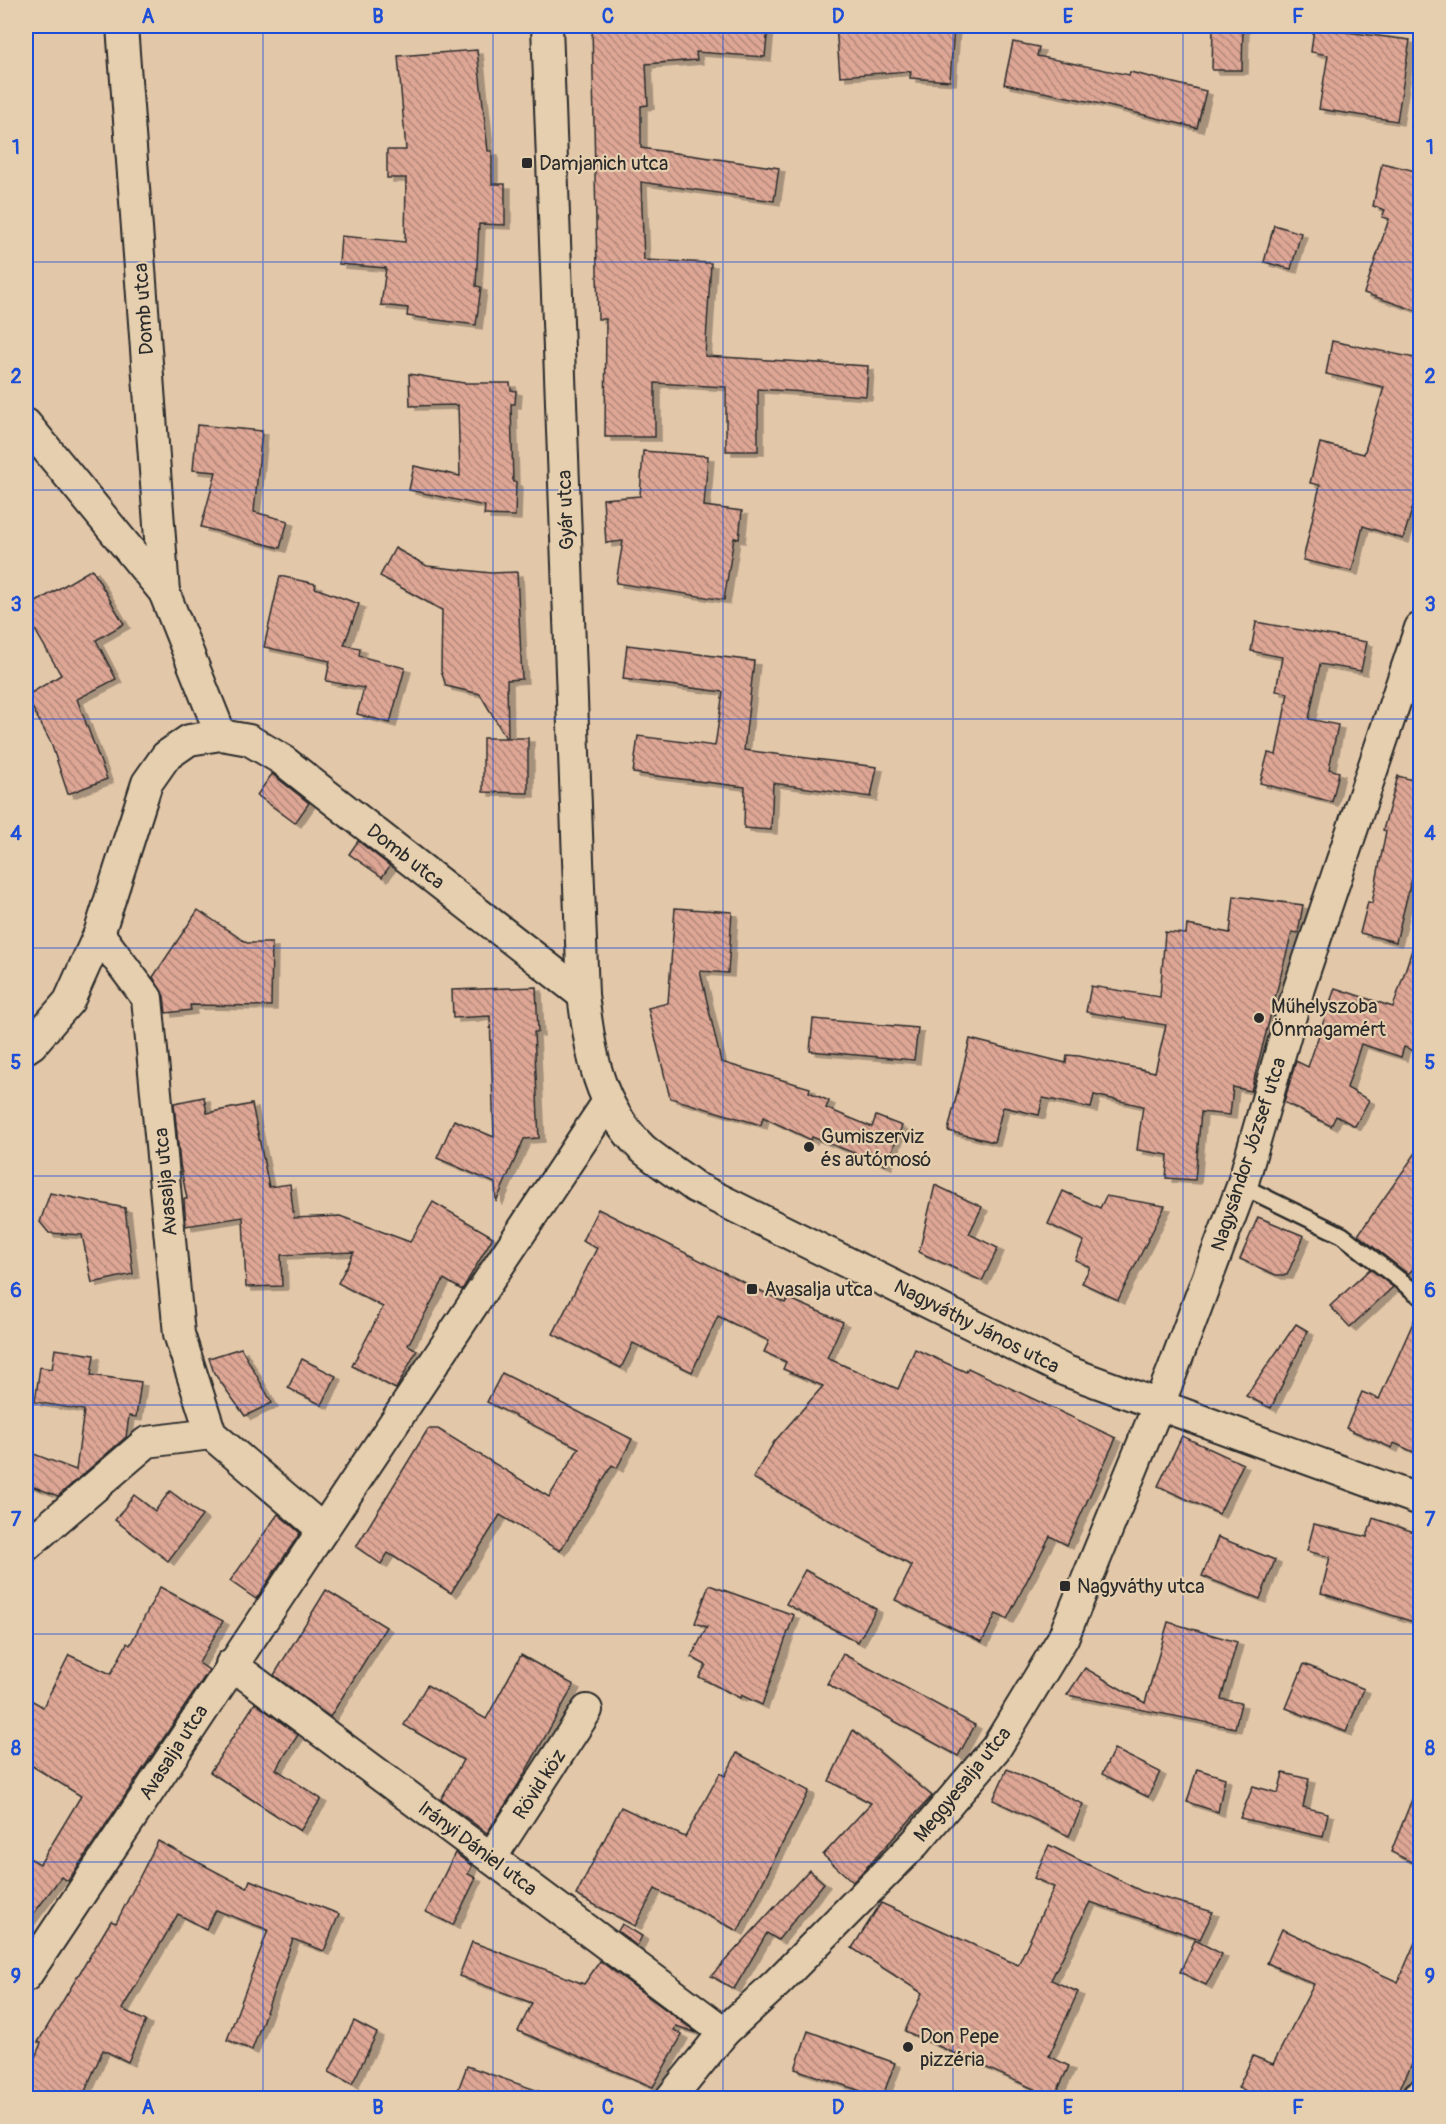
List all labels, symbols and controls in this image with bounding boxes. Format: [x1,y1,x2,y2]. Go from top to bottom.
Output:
text: A [142,4,155,29]
text: B [372,4,384,29]
text: C [602,4,614,29]
text: D [832,4,845,29]
text: E [1063,4,1074,29]
text: F [1292,4,1304,29]
text: 1 [12,135,20,160]
text: 1 [1426,135,1434,160]
place label: Damjanich utca [539,151,668,176]
marker: Damjanich utca [520,156,534,170]
street label: Domb utca [128,262,159,356]
text: 2 [10,364,22,389]
text: 2 [1424,364,1436,389]
street label: Gyár utca [552,469,579,550]
text: 3 [10,592,22,617]
text: 3 [1424,592,1436,617]
street label: Domb utca [362,818,450,895]
text: 4 [10,821,22,846]
text: 4 [1424,821,1436,846]
place label: Műhelyszoba Önmagamért [1271,994,1387,1042]
marker: Műhelyszoba Önmagamért [1252,1011,1266,1025]
text: 5 [11,1050,22,1075]
text: 5 [1425,1050,1436,1075]
street label: Nagysándor József utca [1205,1054,1292,1254]
place label: Gumiszerviz és autómosó [821,1124,931,1172]
street label: Avasalja utca [148,1127,183,1237]
marker: Gumiszerviz és autómosó [802,1140,816,1154]
street label: Nagyváthy János utca [890,1274,1064,1379]
place label: Avasalja utca [764,1277,873,1302]
text: 6 [10,1278,22,1303]
text: 6 [1424,1278,1436,1303]
marker: Avasalja utca [745,1282,759,1296]
text: 7 [11,1507,22,1532]
text: 7 [1425,1507,1436,1532]
place label: Nagyváthy utca [1077,1574,1205,1599]
marker: Nagyváthy utca [1058,1579,1072,1593]
street label: Avasalja utca [133,1700,214,1805]
street label: Meggyesalja utca [908,1721,1017,1847]
text: 8 [11,1736,21,1761]
text: 8 [1425,1736,1435,1761]
street label: Rövid köz [507,1744,571,1824]
street label: Irányi Dániel utca [413,1795,542,1901]
text: 9 [11,1964,21,1989]
text: 9 [1425,1964,1435,1989]
place label: Don Pepe pizzéria [920,2024,999,2072]
marker: Don Pepe pizzéria [901,2040,915,2054]
text: A [142,2095,155,2120]
text: B [372,2095,384,2120]
text: C [602,2095,614,2120]
text: D [832,2095,845,2120]
text: E [1063,2095,1074,2120]
text: F [1292,2095,1304,2120]

